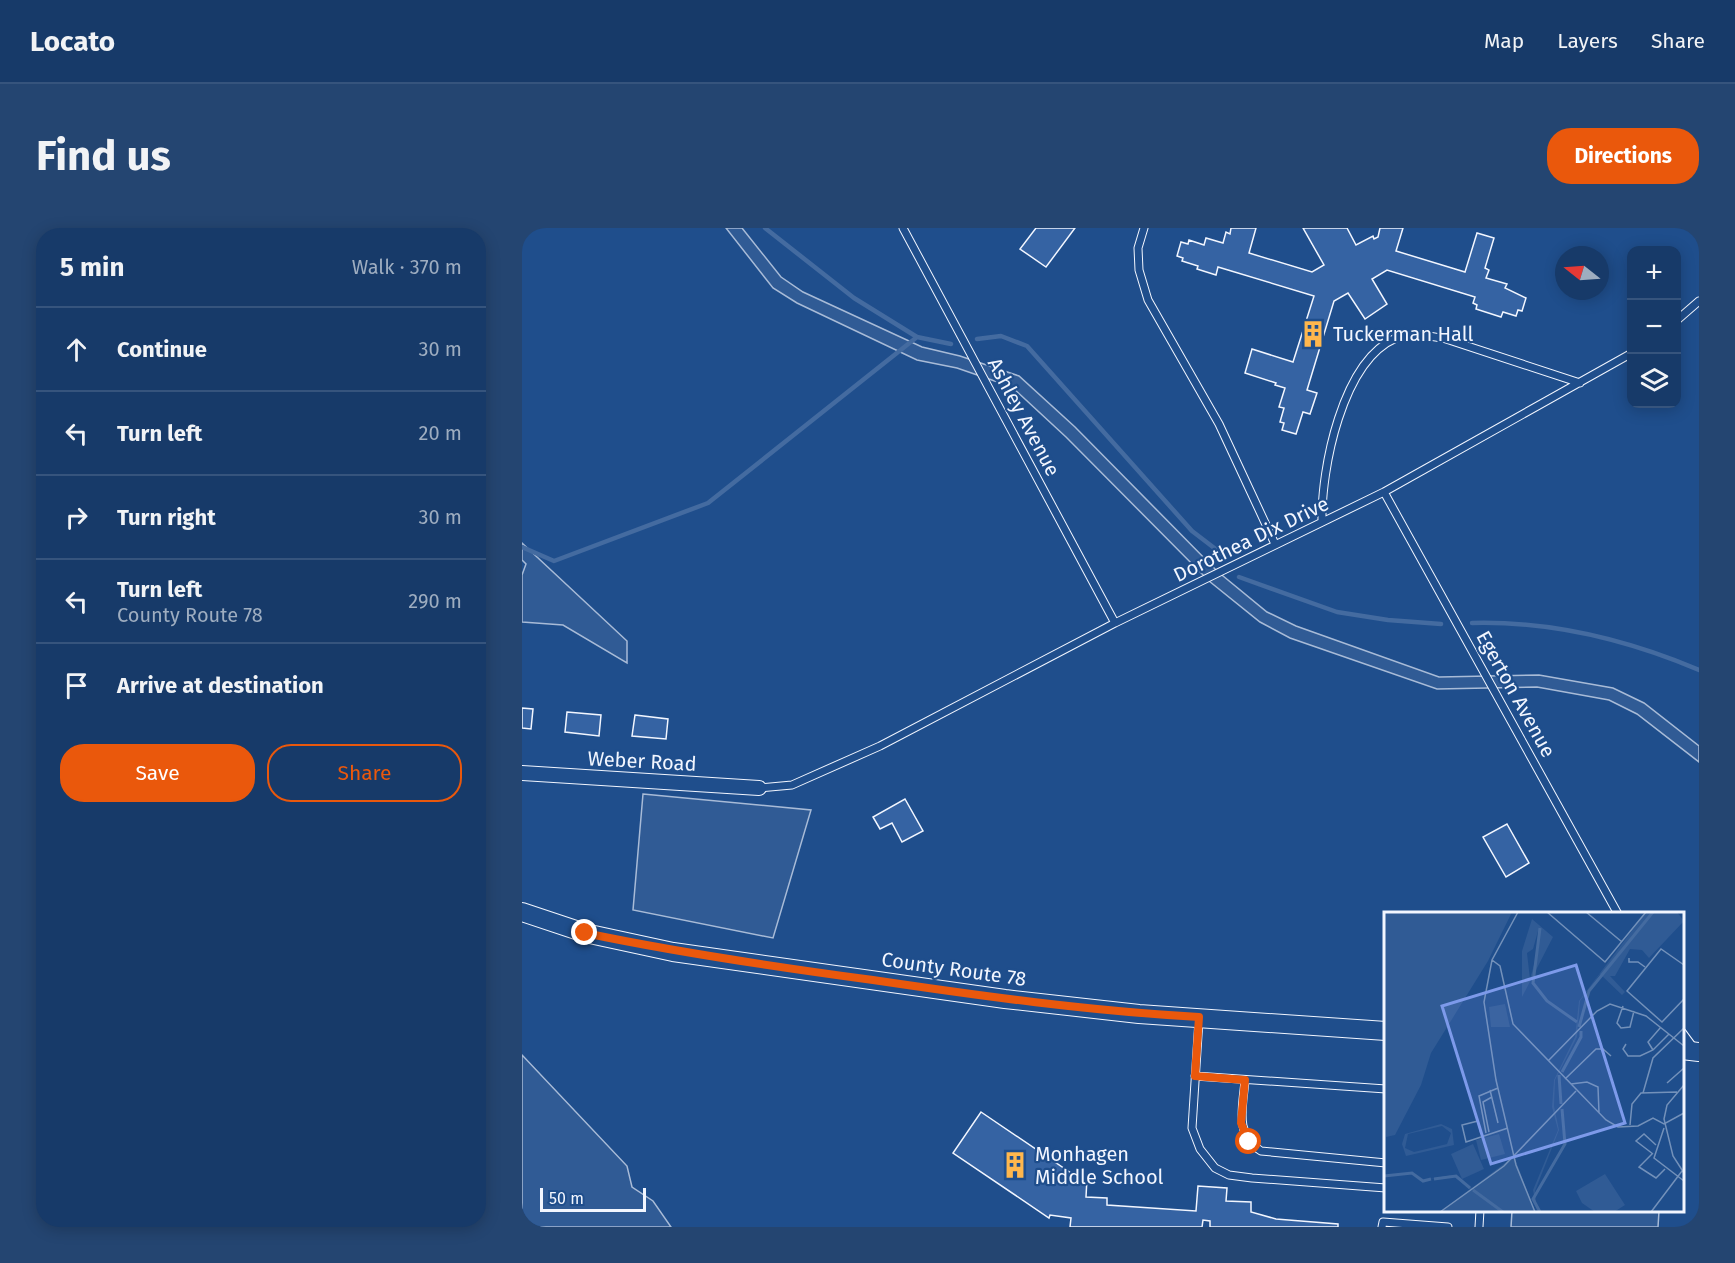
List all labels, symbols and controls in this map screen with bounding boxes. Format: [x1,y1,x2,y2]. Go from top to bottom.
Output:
text: Locato [30,25,115,58]
text: Map [1484,28,1524,54]
text: Layers [1557,28,1618,54]
text: Share [1651,28,1705,54]
button: Directions [1547,128,1699,184]
text: Find us [36,131,171,181]
north arrow [1555,246,1609,300]
map controls [1627,246,1681,408]
button: + [1627,246,1681,300]
text: 5 min [60,252,124,283]
text: Walk · 370 m [352,255,462,279]
button: − [1627,300,1681,354]
building icon: Tuckerman Hall [1298,319,1328,349]
place label: Tuckerman Hall [1333,322,1474,346]
icon: ahead [60,333,93,366]
text: Continue [117,336,207,363]
text: 30 m [418,337,462,361]
street label: Ashley Avenue [983,354,1065,480]
button: layers [1627,354,1681,408]
icon: left [60,417,93,450]
text: Turn left [117,420,202,447]
text: 20 m [419,421,462,445]
street label: Dorothea Dix Drive [1170,491,1332,587]
icon: right [60,501,93,534]
text: Turn right [117,504,216,531]
text: 30 m [418,505,462,529]
text: Turn left [117,576,202,603]
icon: left [60,585,93,618]
text: 290 m [408,589,462,613]
text: County Route 78 [117,603,263,627]
street label: Egerton Avenue [1471,627,1561,761]
icon: arrive [60,669,93,702]
text: Arrive at destination [117,672,324,699]
button: Save [60,744,255,802]
button: Share [267,744,462,802]
street label: Weber Road [587,746,697,776]
inset map [1384,912,1684,1212]
route end [571,919,597,945]
street label: County Route 78 [880,947,1028,991]
route start [1235,1128,1261,1154]
place label: Monhagen Middle School [1035,1142,1164,1189]
building icon: Monhagen Middle School [1000,1150,1030,1180]
scale bar [540,1185,646,1212]
text: 50 m [549,1189,584,1208]

